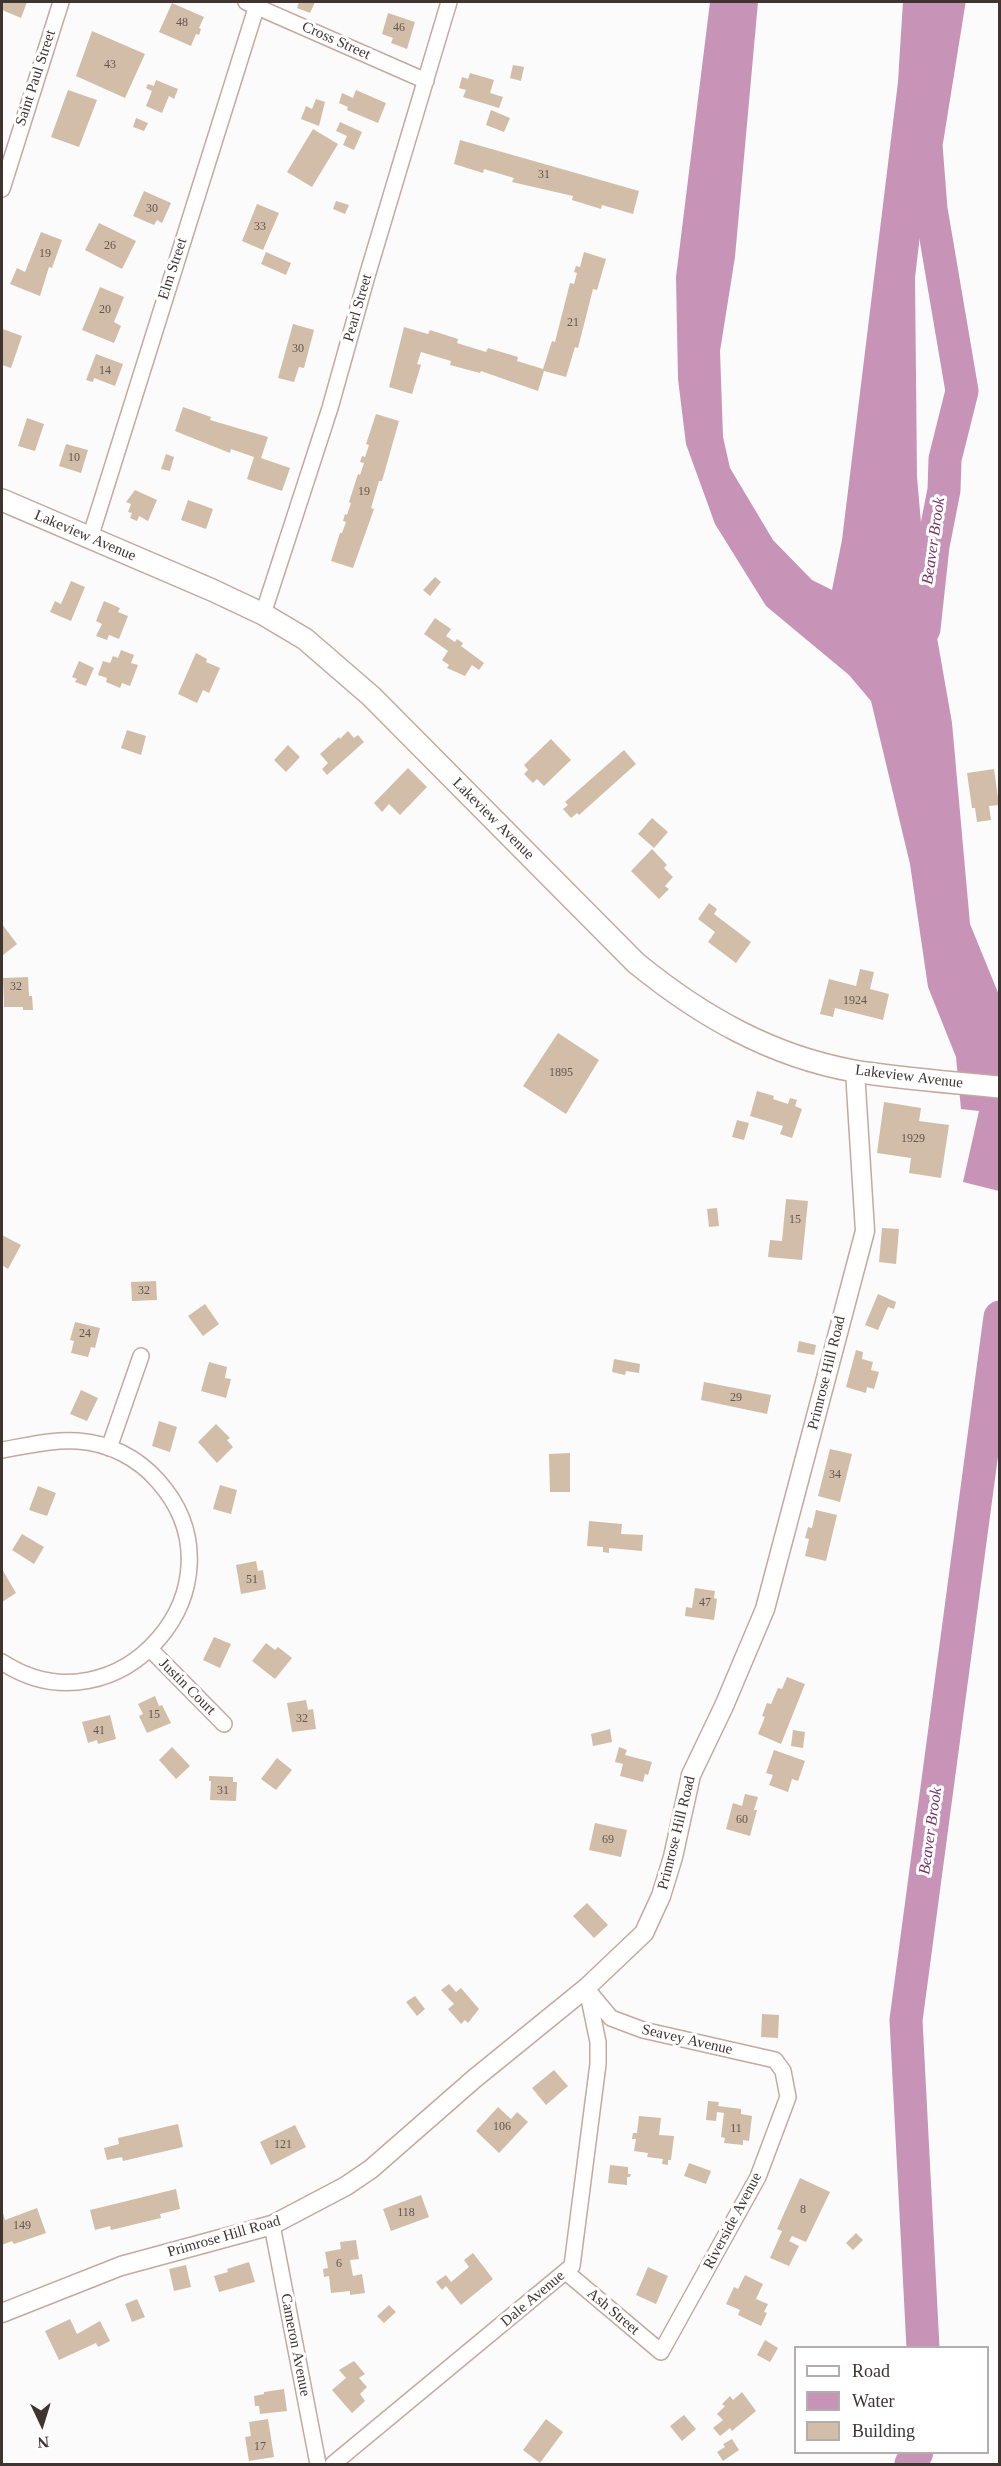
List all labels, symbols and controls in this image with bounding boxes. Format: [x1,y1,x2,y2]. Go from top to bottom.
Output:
house number: 48 [176,16,188,30]
street label: Cross Street [299,18,373,64]
house number: 46 [393,21,405,35]
street label: Saint Paul Street [12,28,60,128]
house number: 43 [104,58,116,72]
house number: 31 [538,168,550,182]
house number: 30 [146,202,158,216]
house number: 33 [254,220,266,234]
street label: Elm Street [155,236,191,302]
house number: 26 [104,239,116,253]
house number: 19 [39,247,51,261]
street label: Pearl Street [340,272,376,344]
house number: 20 [99,303,111,317]
house number: 21 [567,316,579,330]
house number: 30 [292,342,304,356]
house number: 14 [99,364,111,378]
house number: 10 [68,451,80,465]
house number: 19 [358,485,370,499]
water label: Beaver Brook [918,496,950,586]
street label: Lakeview Avenue [32,507,138,565]
street label: Lakeview Avenue [448,774,538,864]
house number: 32 [10,980,22,994]
house number: 1924 [843,994,867,1008]
street label: Lakeview Avenue [854,1061,964,1093]
house number: 1895 [549,1066,573,1080]
house number: 1929 [901,1132,925,1146]
house number: 15 [789,1213,801,1227]
house number: 32 [138,1284,150,1298]
street label: Primrose Hill Road [804,1314,850,1432]
house number: 24 [79,1327,91,1341]
house number: 29 [730,1391,742,1405]
house number: 34 [829,1468,841,1482]
house number: 51 [246,1573,258,1587]
house number: 47 [699,1596,711,1610]
street label: Justin Court [155,1655,219,1719]
house number: 15 [148,1708,160,1722]
house number: 32 [296,1712,308,1726]
house number: 41 [93,1724,105,1738]
street label: Primrose Hill Road [654,1774,700,1892]
house number: 31 [217,1784,229,1798]
water label: Beaver Brook [915,1786,947,1876]
house number: 60 [736,1813,748,1827]
house number: 69 [602,1833,614,1847]
street label: Seavey Avenue [640,2021,734,2059]
house number: 106 [493,2120,511,2134]
house number: 11 [730,2122,742,2136]
house number: 121 [274,2138,292,2152]
street label: Riverside Avenue [700,2170,766,2272]
house number: 8 [800,2203,806,2217]
house number: 118 [397,2206,415,2220]
street label: Primrose Hill Road [165,2212,283,2262]
house number: 149 [13,2219,31,2233]
house number: 6 [336,2257,342,2271]
street label: Dale Avenue [497,2267,569,2331]
street label: Ash Street [583,2285,643,2339]
street label: Cameron Avenue [276,2292,314,2398]
legend [794,2346,989,2454]
text: Road [852,2361,890,2381]
text: Water [852,2391,895,2411]
north arrow [12,2394,72,2454]
text: Building [852,2421,915,2441]
text: N [37,2434,50,2451]
house number: 17 [254,2440,266,2454]

